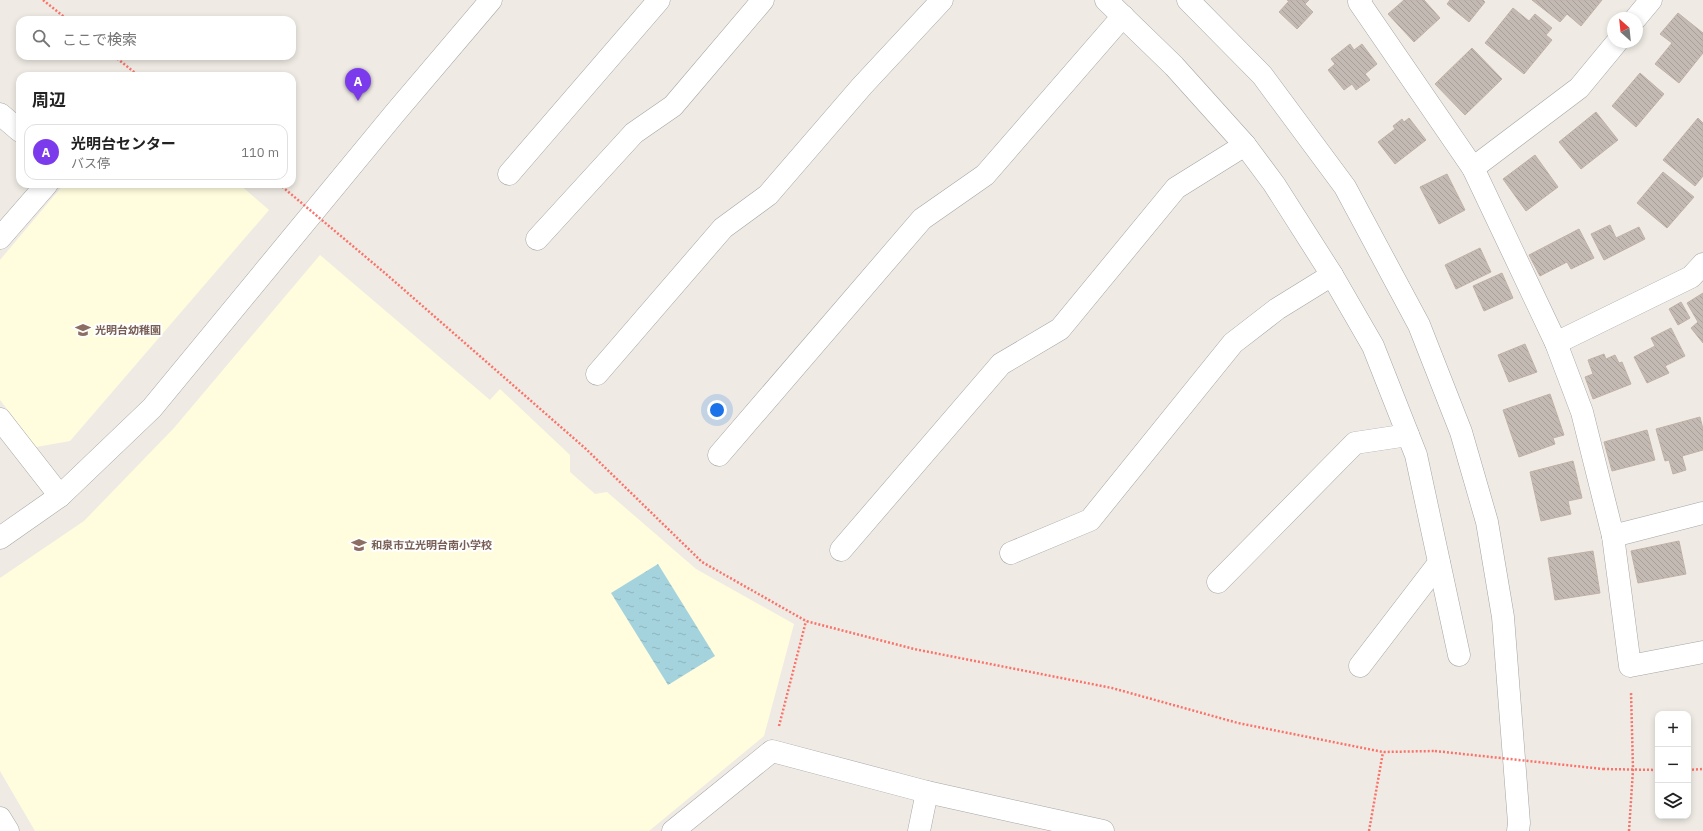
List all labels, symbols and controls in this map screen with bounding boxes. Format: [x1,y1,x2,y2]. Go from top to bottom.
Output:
north arrow [1607,12,1643,48]
search box [16,16,296,60]
icon: search [30,27,52,49]
text: ここで検索 [62,30,137,49]
pin: A [345,68,371,101]
text: 周辺 [32,89,66,111]
text: 光明台センター [71,134,176,153]
text: A [42,144,50,161]
text: 110 m [241,144,279,161]
text: バス停 [71,155,110,172]
school or university icon: 光明台幼稚園 [74,321,92,339]
place label: 光明台幼稚園 [95,323,161,337]
your location [707,400,727,420]
school or university icon: 和泉市立光明台南小学校 [350,536,368,554]
place label: 和泉市立光明台南小学校 [371,538,492,552]
map controls [1655,711,1691,819]
button: + [1655,711,1691,747]
button: − [1655,747,1691,783]
button: layers [1655,783,1691,819]

